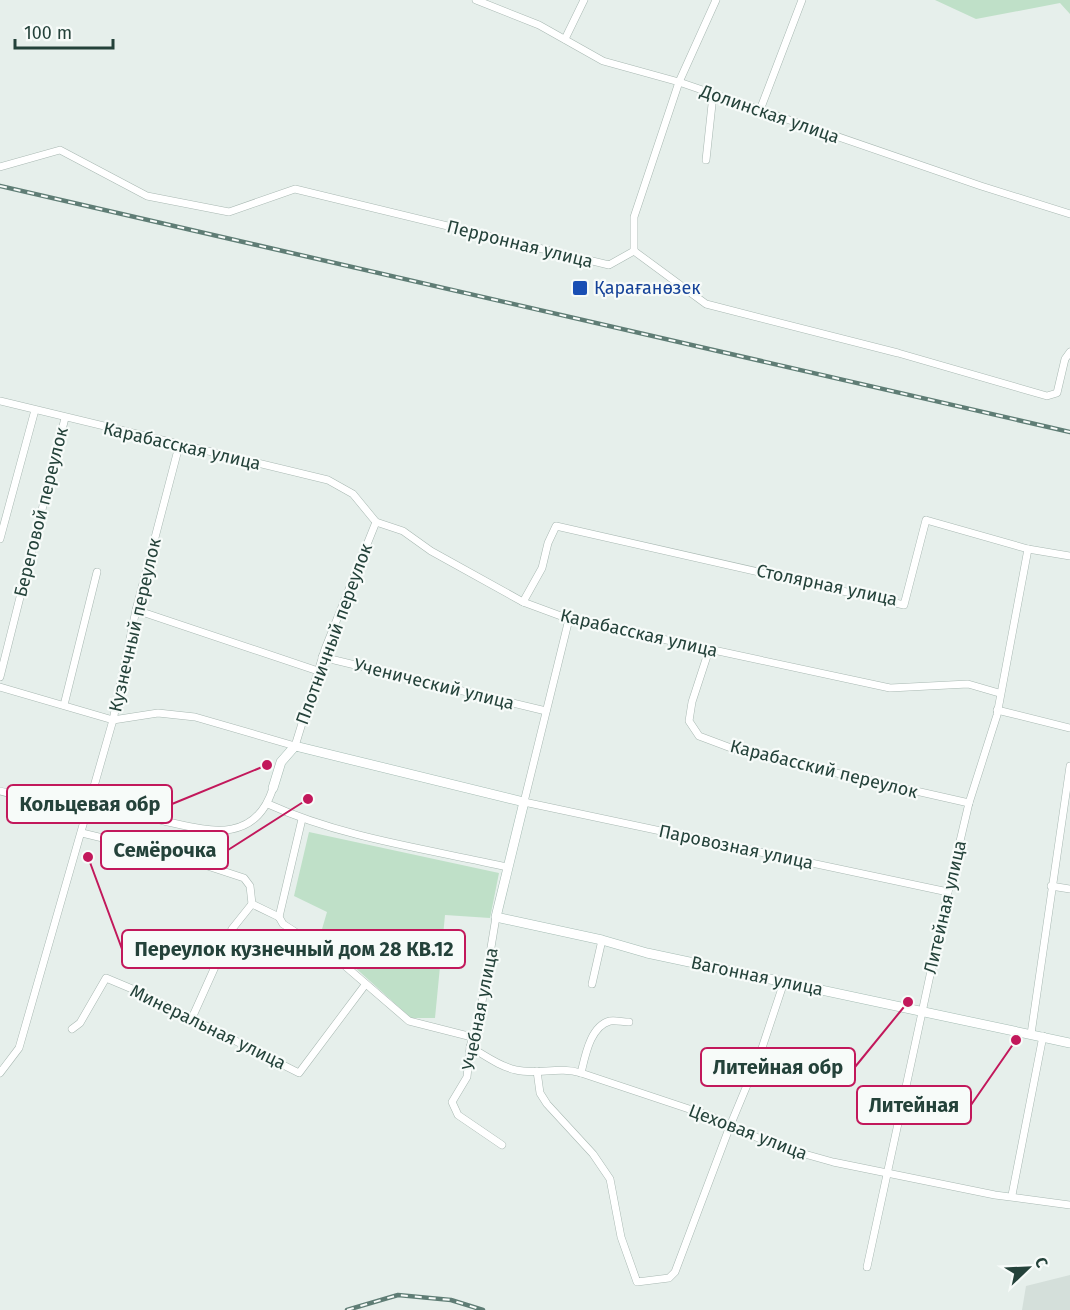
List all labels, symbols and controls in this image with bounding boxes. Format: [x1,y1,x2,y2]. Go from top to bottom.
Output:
scale bar [15,12,112,50]
text: 100 m [24,22,72,44]
street label: Долинская улица [697,80,842,148]
street label: Перронная улица [445,215,595,273]
place label: Қарағанөзек [594,277,701,299]
marker: Қарағанөзек [571,279,589,297]
street label: Карабасская улица [101,417,263,475]
street label: Береговой переулок [9,424,73,599]
street label: Кузнечный переулок [104,535,166,714]
street label: Плотничный переулок [291,540,377,728]
street label: Столярная улица [755,559,899,611]
street label: Карабасская улица [558,604,720,662]
street label: Ученический улица [351,653,517,715]
street label: Карабасский переулок [728,735,921,803]
callout: Кольцевая обр [7,785,172,823]
text: Кольцевая обр [20,792,161,816]
street label: Паровозная улица [657,820,815,874]
callout: Семёрочка [101,831,228,869]
text: Семёрочка [114,838,216,862]
street label: Литейная улица [919,838,971,976]
callout: Переулок кузнечный дом 28 КВ.12 [122,930,465,968]
text: Переулок кузнечный дом 28 КВ.12 [134,937,454,961]
street label: Учебная улица [457,946,503,1072]
street label: Вагонная улица [689,951,825,1001]
street label: Минеральная улица [127,980,289,1074]
callout: Литейная обр [701,1048,855,1086]
text: Литейная обр [713,1055,843,1079]
callout: Литейная [857,1086,971,1124]
text: Литейная [869,1093,959,1117]
street label: Цеховая улица [686,1099,810,1165]
north arrow [998,1238,1058,1298]
text: С [1031,1254,1052,1271]

